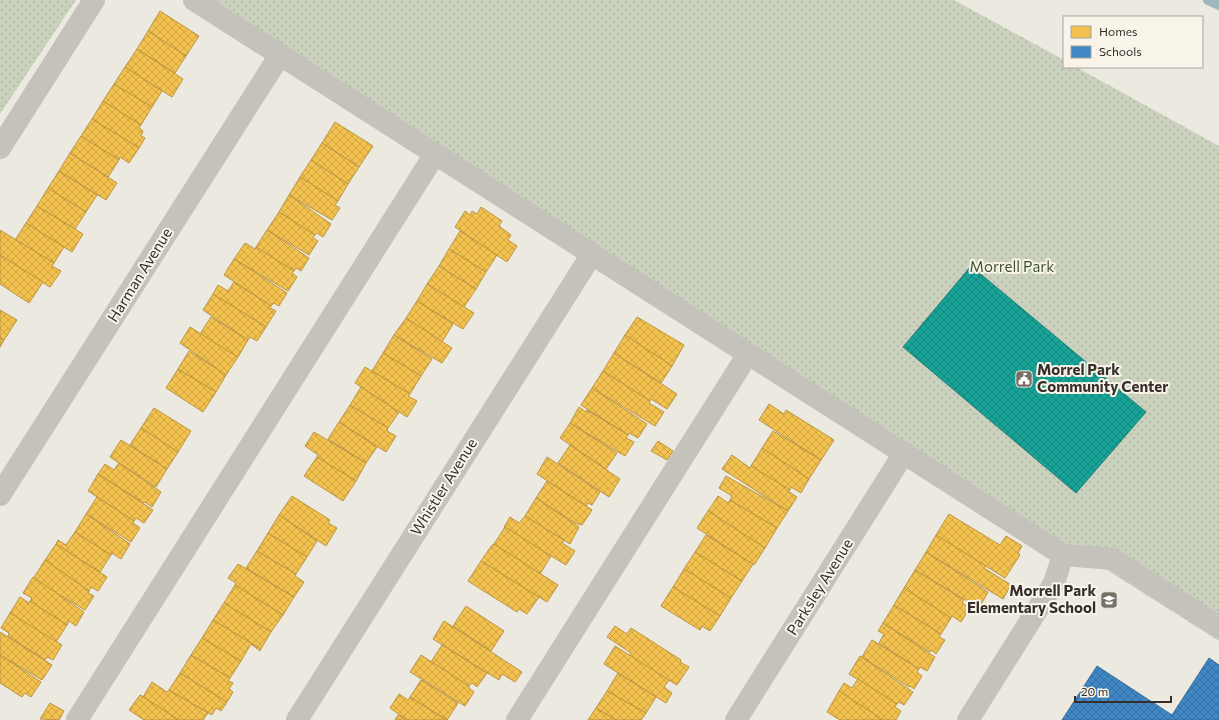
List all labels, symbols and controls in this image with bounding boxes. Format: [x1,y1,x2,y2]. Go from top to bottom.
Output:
legend [1063,16,1203,68]
text: Homes [1099,24,1137,38]
text: Schools [1099,44,1142,58]
street label: Harman Avenue [103,224,175,325]
park label: Morrell Park [970,257,1054,275]
place label: Morrel Park Community Center [1037,360,1168,395]
public building icon: Morrel Park Community Center [1014,369,1034,389]
street label: Whistler Avenue [406,434,480,538]
street label: Parksley Avenue [782,535,856,638]
place label: Morrell Park Elementary School [967,581,1096,616]
school or university icon: Morrell Park Elementary School [1099,590,1119,610]
scale bar [1075,678,1171,704]
text: 20 m [1081,684,1108,698]

